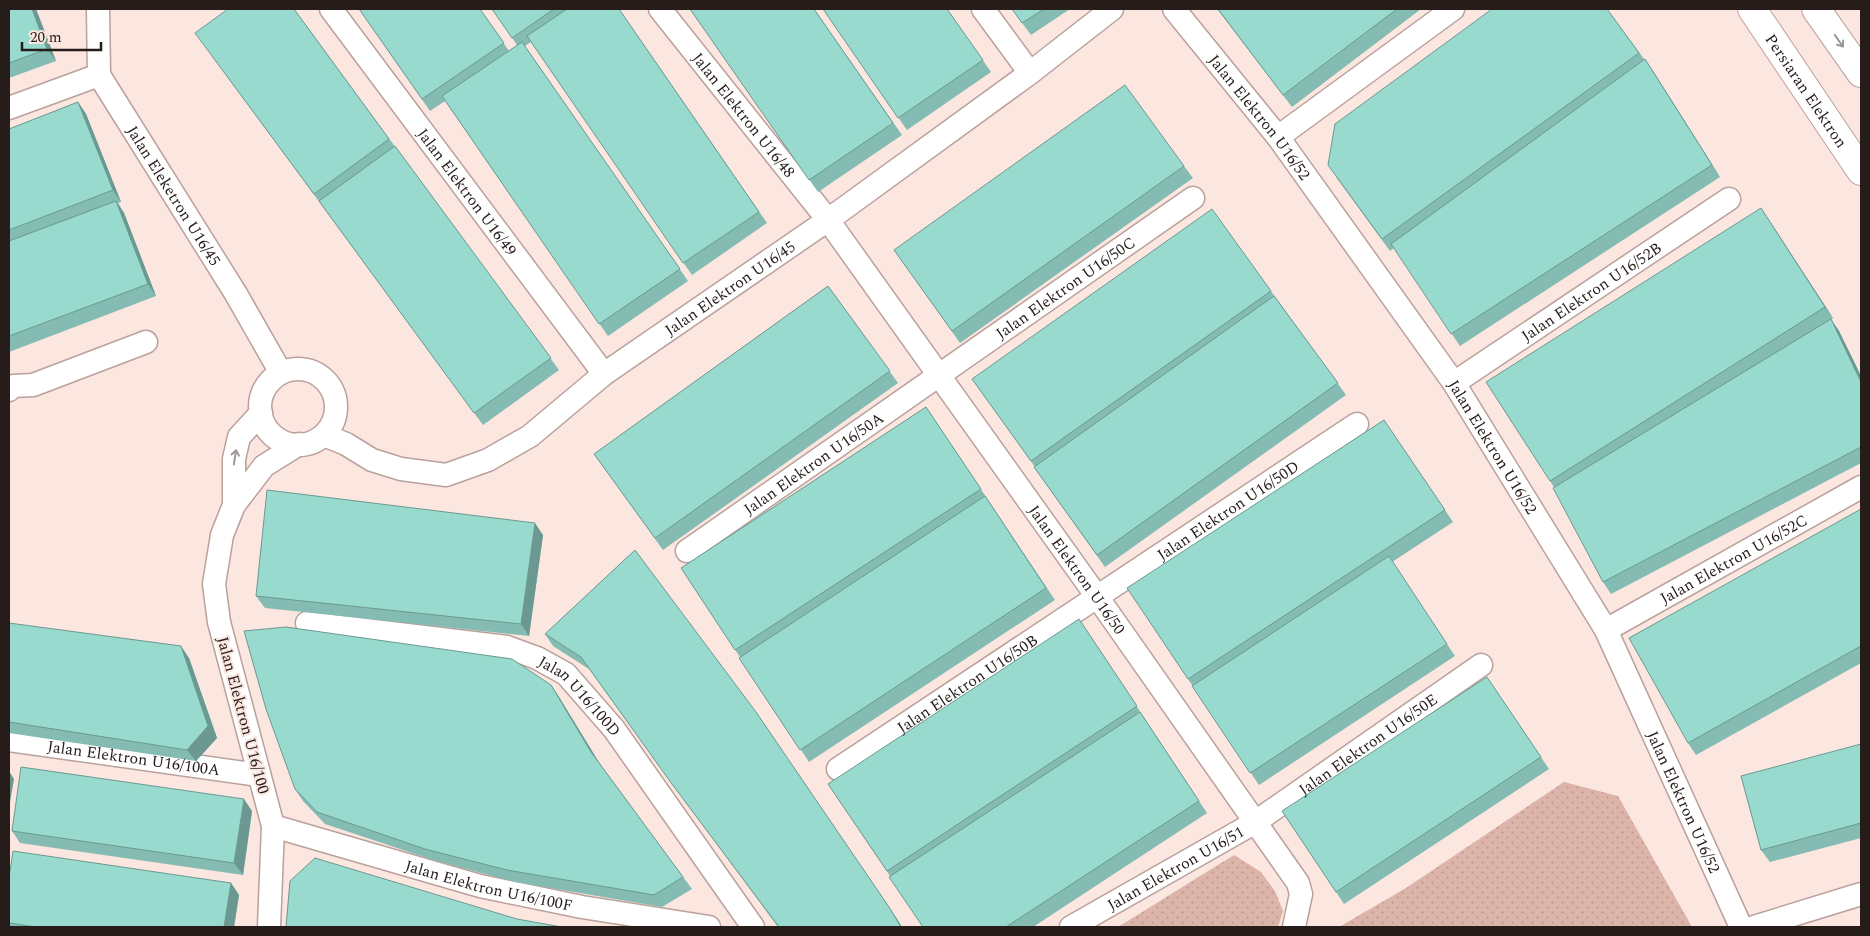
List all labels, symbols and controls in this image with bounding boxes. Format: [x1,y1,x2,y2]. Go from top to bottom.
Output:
scale bar [22,20,101,52]
text: 20 m [30,26,62,49]
street label: Persiaran Elektron [1759,29,1853,153]
one-way arrow [1834,34,1844,48]
street label: Jalan Elektron U16/48 [686,47,801,183]
street label: Jalan Elektron U16/52 [1202,49,1316,185]
street label: Jalan Eleketron U16/45 [120,121,227,271]
street label: Jalan Elektron U16/49 [411,123,523,261]
street label: Jalan Elektron U16/50C [991,231,1140,345]
street label: Jalan Elektron U16/45 [660,235,800,342]
street label: Jalan Elektron U16/52B [1517,236,1667,348]
street label: Jalan Elektron U16/52 [1442,375,1543,519]
street label: Jalan Elektron U16/50A [739,406,889,521]
one-way arrow [230,449,240,465]
street label: Jalan Elektron U16/50D [1152,455,1304,567]
street label: Jalan Elektron U16/50 [1022,500,1131,640]
street label: Jalan Elektron U16/52C [1656,508,1812,610]
street label: Jalan Elektron U16/50B [892,628,1043,740]
street label: Jalan Elektron U16/100 [210,634,276,797]
street label: Jalan U16/100D [534,650,626,742]
street label: Jalan Elektron U16/50E [1294,688,1443,802]
street label: Jalan Elektron U16/52 [1640,727,1726,877]
street label: Jalan Elektron U16/100A [46,735,222,782]
street label: Jalan Elektron U16/51 [1103,820,1249,917]
street label: Jalan Elektron U16/100F [402,854,575,918]

